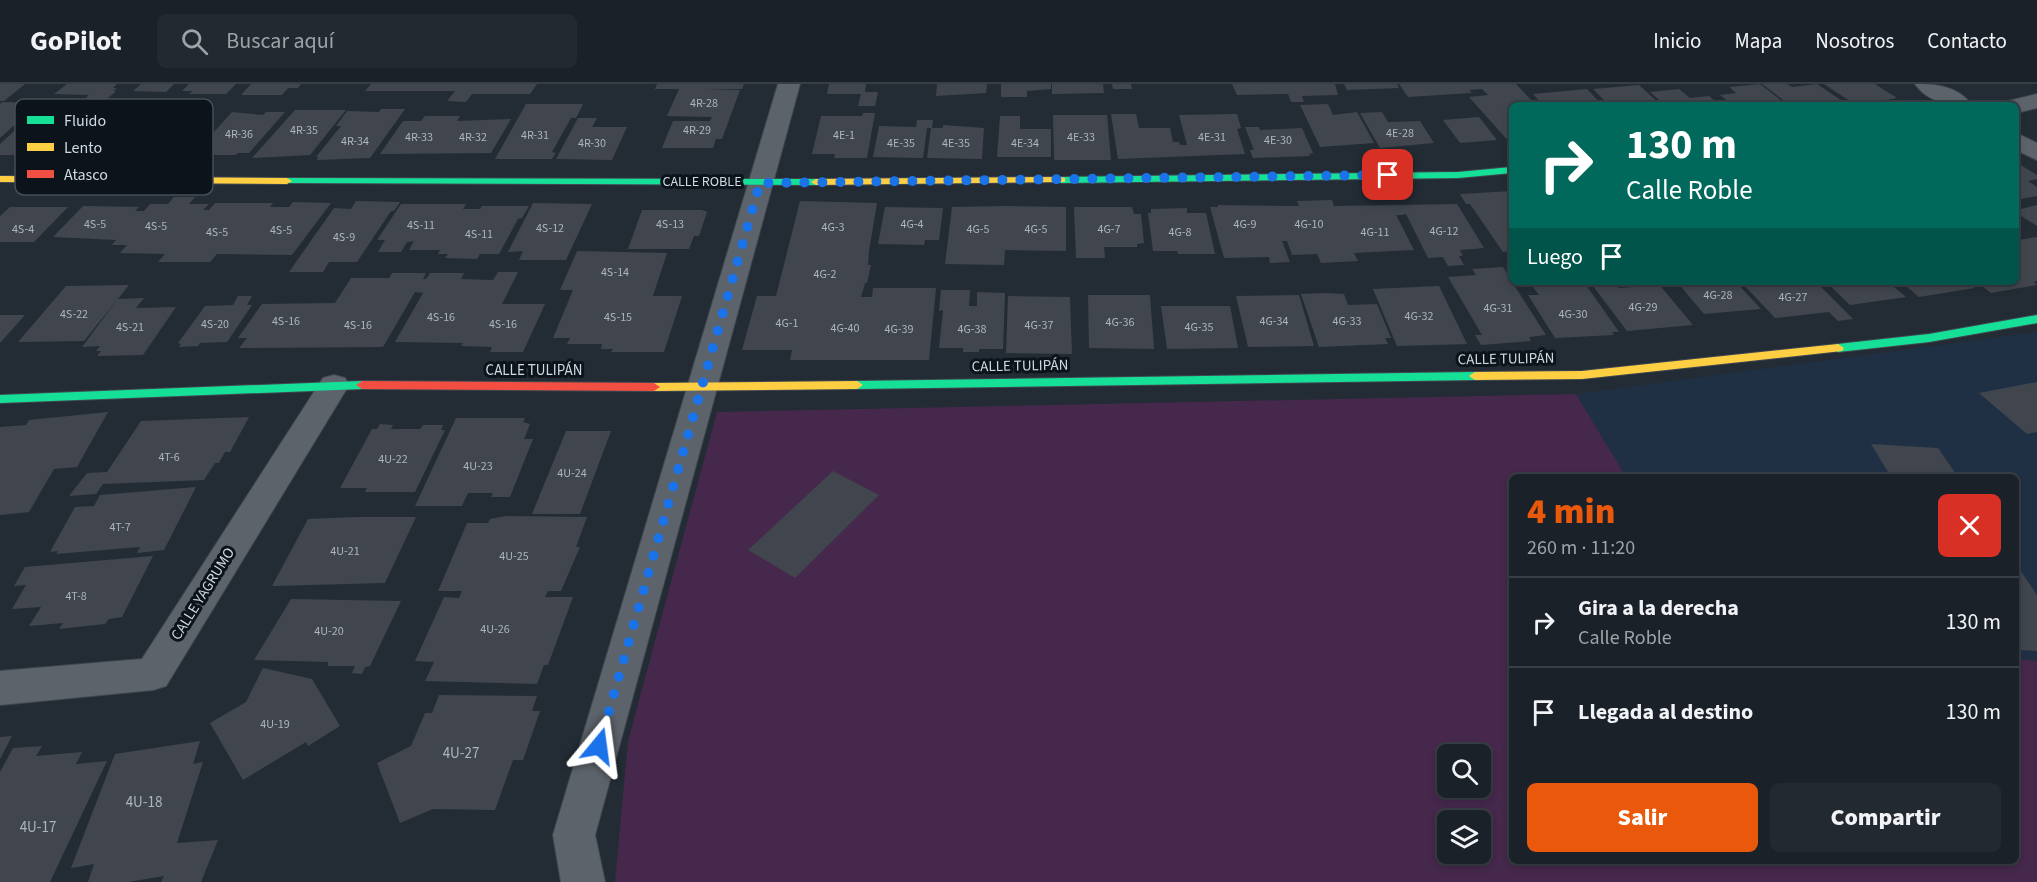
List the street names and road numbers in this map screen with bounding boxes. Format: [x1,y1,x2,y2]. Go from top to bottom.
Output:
street label: CALLE ROBLE [662,172,742,192]
street label: CALLE TULIPÁN [1457,348,1555,370]
street label: CALLE TULIPÁN [971,355,1069,377]
street label: CALLE TULIPÁN [486,360,582,381]
street label: CALLE YAGRUMO [166,544,240,644]

